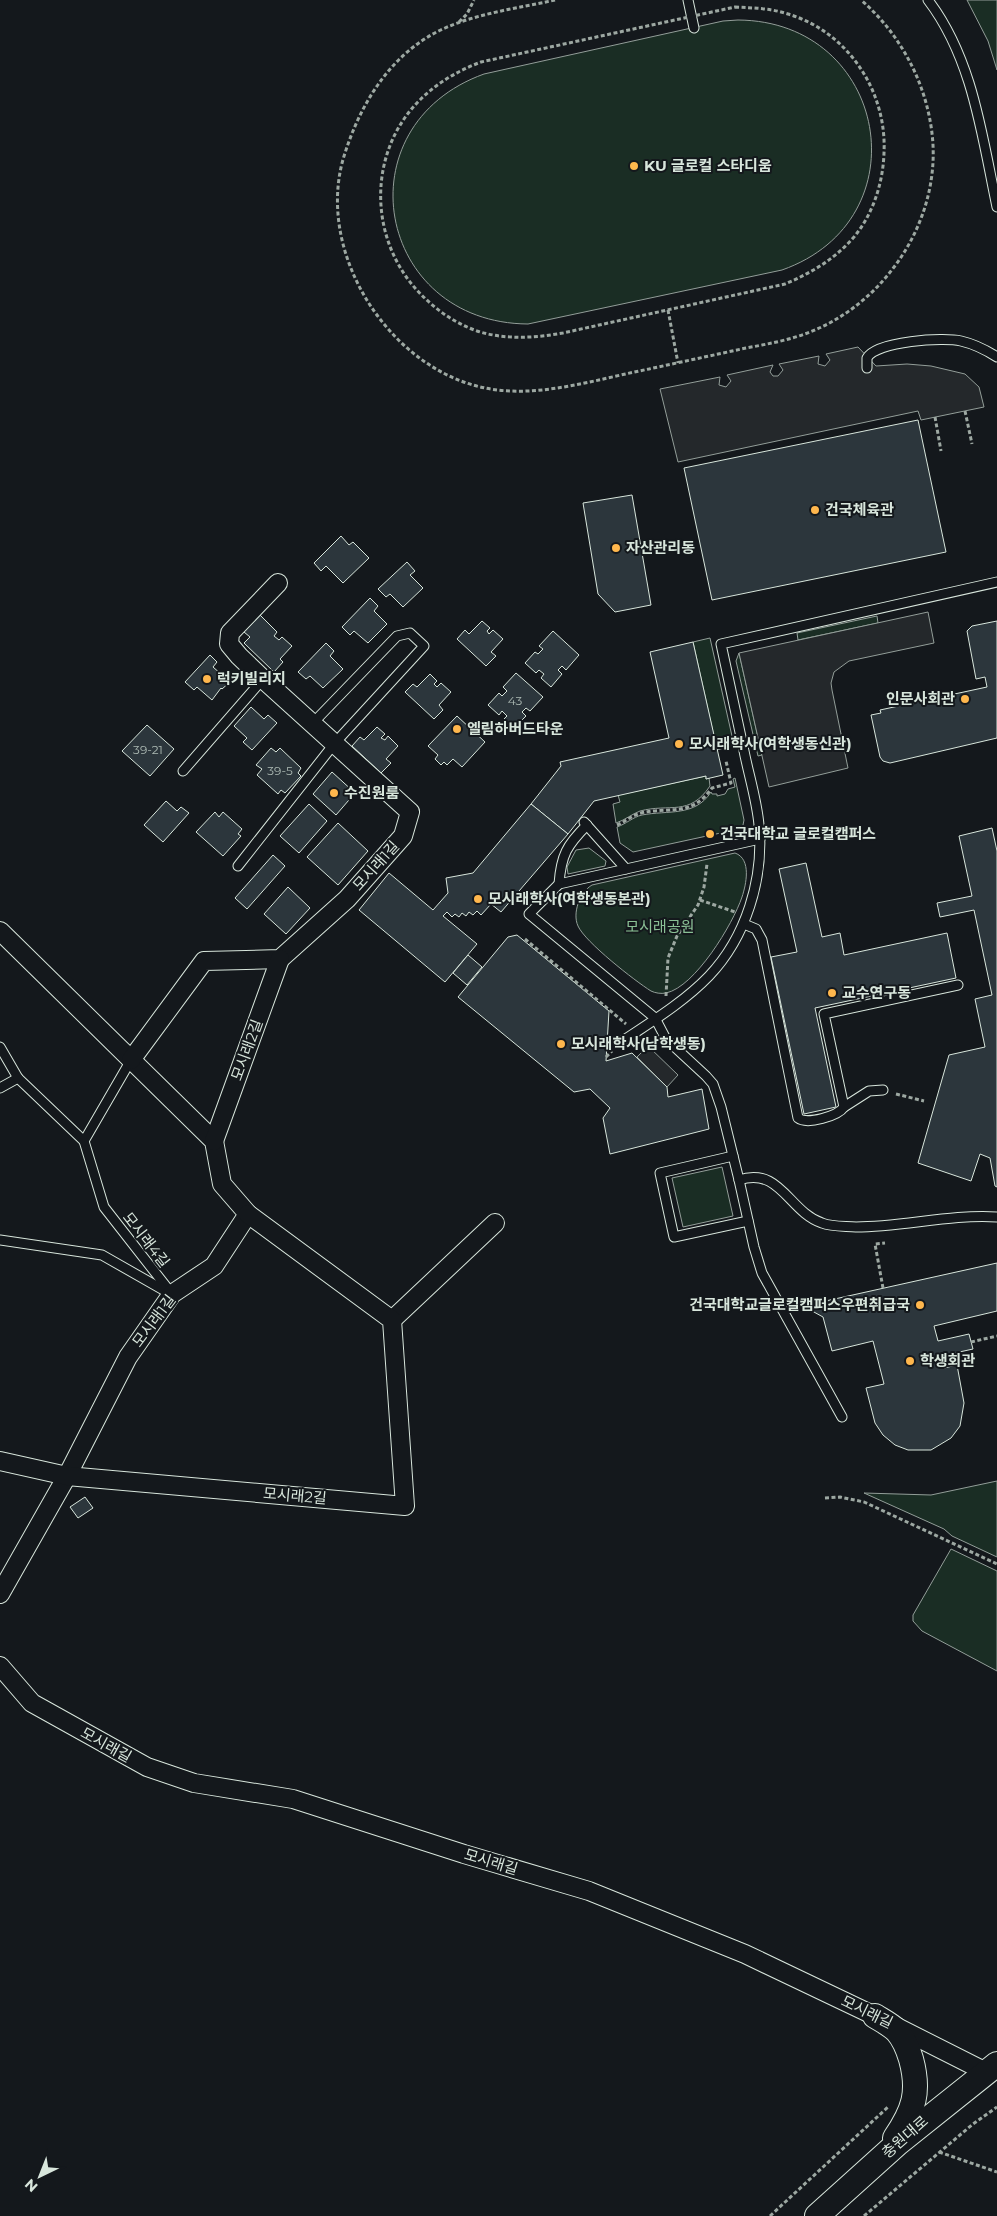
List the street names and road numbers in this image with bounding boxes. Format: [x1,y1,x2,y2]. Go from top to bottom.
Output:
street label: 모시래1길 [348,837,403,895]
street label: 모시래2길 [227,1017,266,1083]
street label: 모시래4길 [119,1208,174,1271]
street label: 모시래1길 [128,1291,179,1351]
street label: 모시래2길 [262,1483,328,1508]
street label: 모시래길 [77,1723,135,1766]
street label: 모시래길 [462,1844,520,1879]
street label: 모시래길 [838,1991,896,2032]
street label: 충원대로 [878,2111,932,2162]

